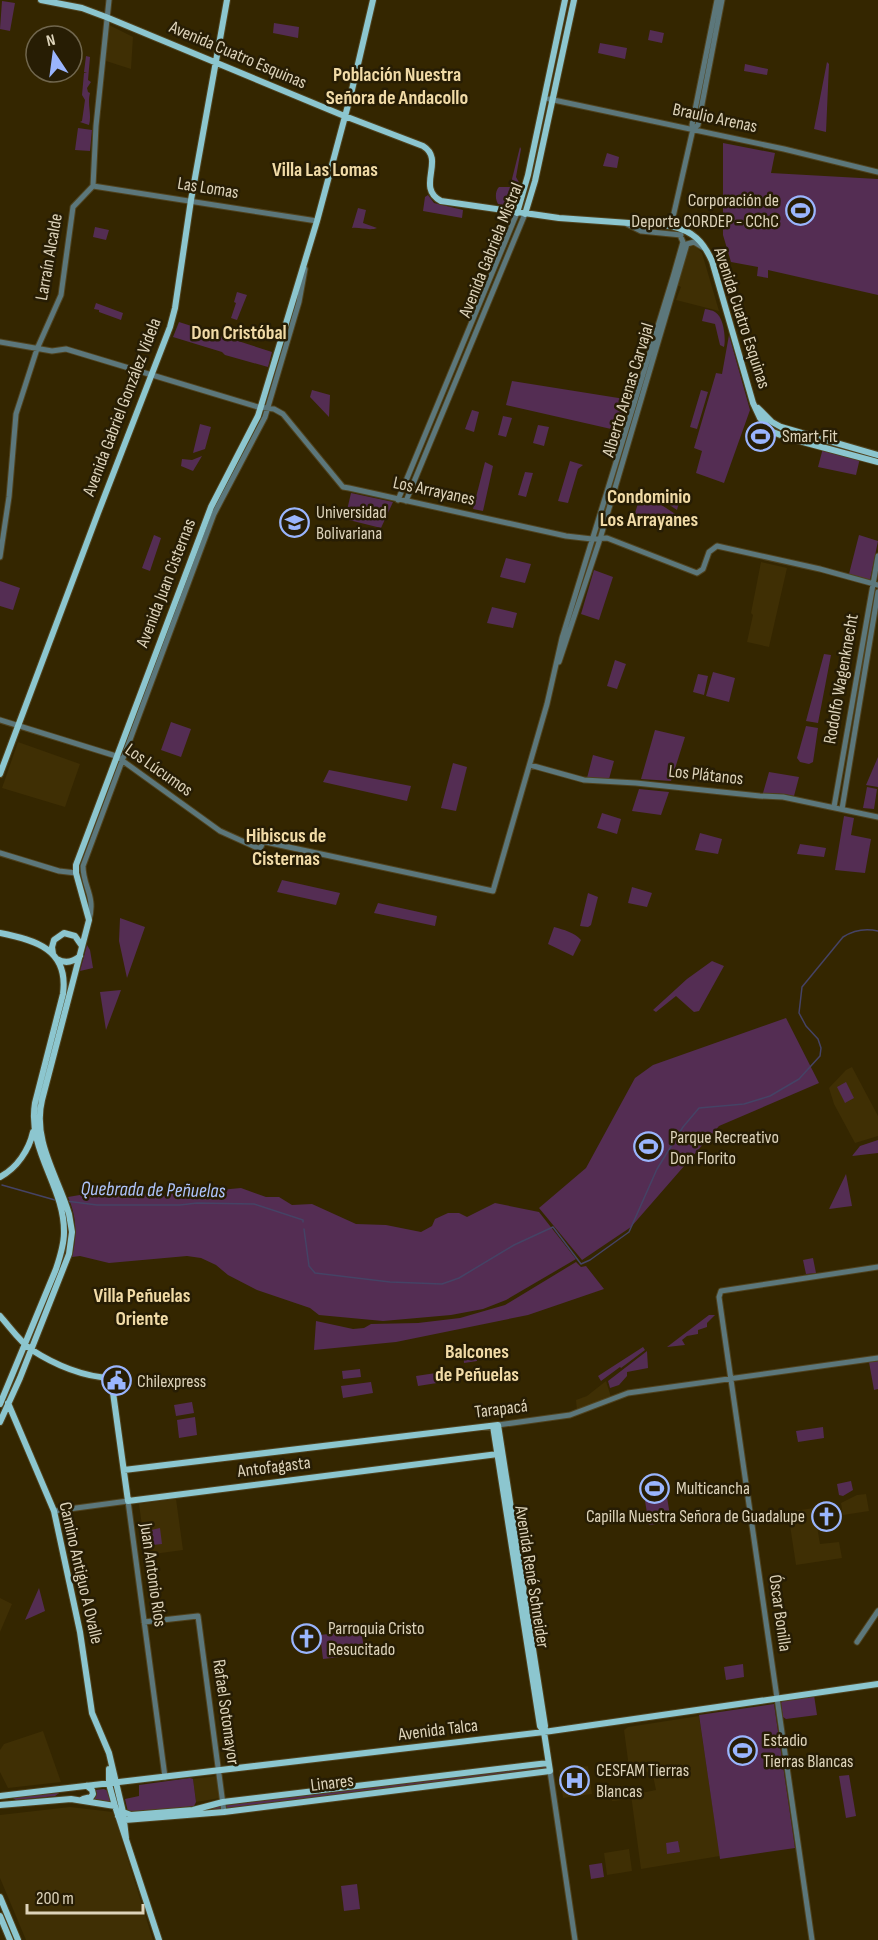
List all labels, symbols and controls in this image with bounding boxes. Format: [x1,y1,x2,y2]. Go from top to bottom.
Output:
street label: Avenida Cuatro Esquinas [165,16,310,93]
north arrow [24,24,84,84]
text: N [45,31,57,51]
district label: Población Nuestra Señora de Andacollo [326,63,468,110]
street label: Braulio Arenas [671,99,759,137]
district label: Villa Las Lomas [272,158,378,182]
street label: Las Lomas [176,173,240,203]
street label: Avenida Gabriela Mistral [454,180,528,321]
place label: Corporación de Deporte CORDEP - CChC [631,190,779,232]
sports icon: Corporación de Deporte CORDEP - CChC [784,194,816,226]
street label: Larraín Alcalde [31,212,67,302]
street label: Avenida Cuatro Esquinas [709,244,775,391]
street label: Avenida Gabriel González Videla [78,315,166,500]
street label: Alberto Arenas Carvajal [597,320,658,460]
district label: Don Cristóbal [191,321,287,345]
sports icon: Smart Fit [745,420,777,452]
place label: Smart Fit [782,426,838,447]
street label: Los Arrayanes [391,472,477,510]
district label: Condominio Los Arrayanes [600,485,699,532]
place label: Universidad Bolivariana [316,502,387,544]
school or university icon: Universidad Bolivariana [279,506,311,538]
street label: Avenida Juan Cisternas [131,516,200,651]
street label: Rodolfo Wagenknecht [819,612,863,746]
street label: Los Lúcumos [121,739,197,801]
street label: Los Plátanos [668,761,744,789]
district label: Hibiscus de Cisternas [246,824,326,871]
place label: Parque Recreativo Don Florito [670,1127,779,1169]
sports icon: Parque Recreativo Don Florito [633,1131,665,1163]
water label: Quebrada de Peñuelas [80,1177,226,1203]
district label: Villa Peñuelas Oriente [94,1284,191,1331]
district label: Balcones de Peñuelas [435,1340,519,1387]
public building icon: Chilexpress [100,1365,132,1397]
place label: Chilexpress [137,1371,206,1392]
street label: Tarapacá [473,1395,529,1423]
street label: Antofagasta [235,1452,312,1482]
sports icon: Multicancha [639,1472,671,1504]
place label: Multicancha [676,1478,750,1499]
street label: Camino Antiguo A Ovalle [54,1500,108,1646]
church icon: Capilla Nuestra Señora de Guadalupe [810,1500,842,1532]
street label: Avenida René Schneider [510,1503,554,1650]
place label: Capilla Nuestra Señora de Guadalupe [586,1506,805,1527]
street label: Juan Antonio Ríos [135,1521,171,1628]
street label: Óscar Bonilla [764,1573,796,1653]
place label: Parroquia Cristo Resucitado [328,1618,424,1660]
church icon: Parroquia Cristo Resucitado [291,1622,323,1654]
street label: Rafael Sotomayor [208,1658,244,1766]
street label: Avenida Talca [396,1715,479,1745]
place label: Estadio Tierras Blancas [763,1730,854,1772]
sports icon: Estadio Tierras Blancas [726,1734,758,1766]
place label: CESFAM Tierras Blancas [596,1760,689,1802]
hospital icon: CESFAM Tierras Blancas [559,1764,591,1796]
street label: Linares [309,1770,355,1796]
scale bar [27,1877,142,1915]
text: 200 m [36,1888,74,1909]

